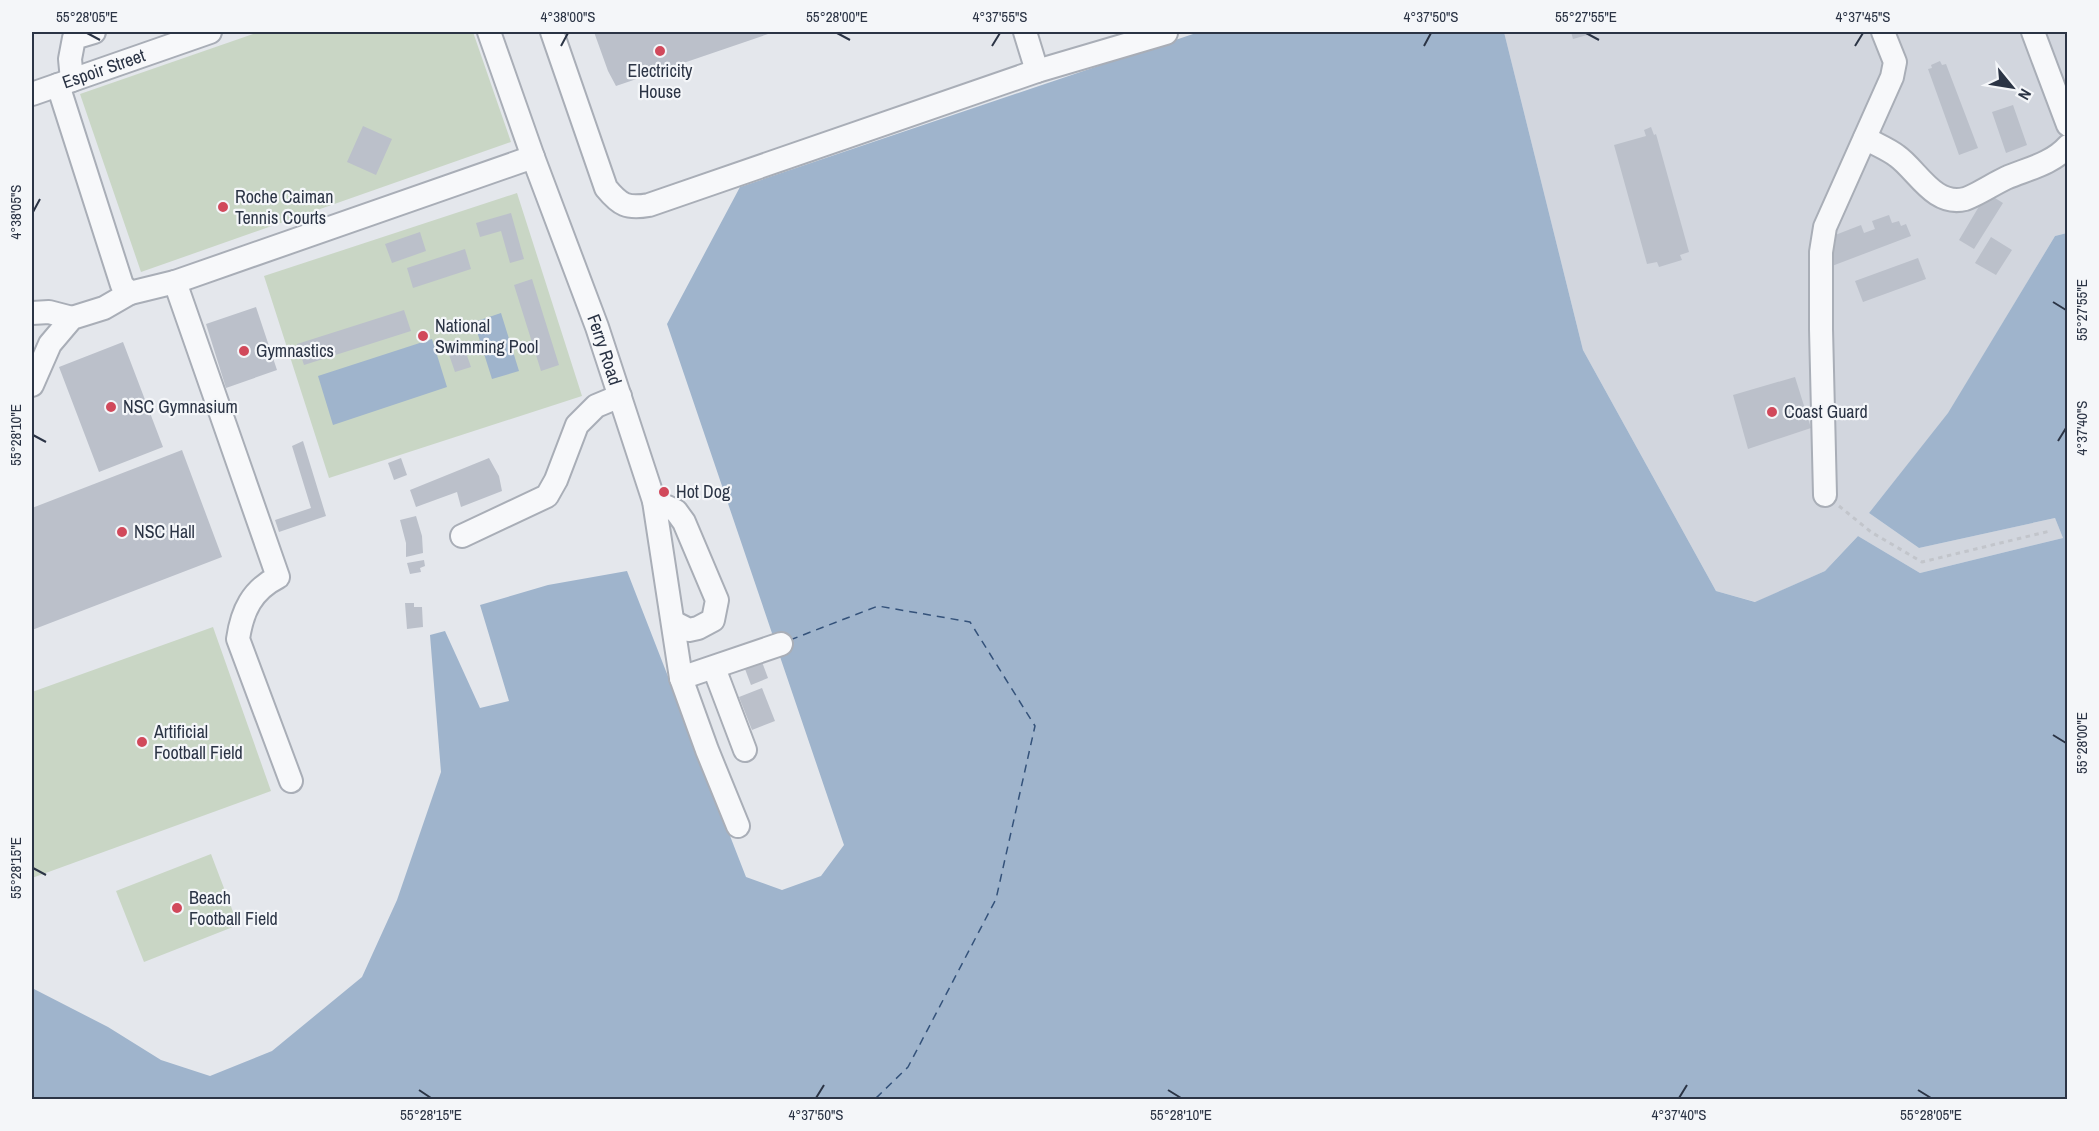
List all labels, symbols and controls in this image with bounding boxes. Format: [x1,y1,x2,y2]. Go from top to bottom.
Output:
text: 55°28'05"E [56,6,118,27]
text: 4°38'00"S [540,6,596,27]
text: 55°28'00"E [806,6,868,27]
text: 4°37'55"S [972,6,1028,27]
text: 4°37'50"S [1403,6,1459,27]
text: 55°27'55"E [1555,6,1617,27]
text: 4°37'45"S [1835,6,1891,27]
street label: Espoir Street [59,43,148,95]
marker: Electricity House [653,44,667,58]
north arrow [1982,57,2042,117]
place label: Electricity House [628,58,693,104]
text: N [2013,85,2037,104]
text: 4°38'05"S [5,184,26,240]
place label: Roche Caiman Tennis Courts [235,184,333,230]
marker: Roche Caiman Tennis Courts [216,200,230,214]
text: 55°27'55"E [2071,279,2092,341]
street label: Ferry Road [581,310,628,388]
place label: National Swimming Pool [435,313,538,359]
marker: National Swimming Pool [416,329,430,343]
place label: Gymnastics [256,338,334,363]
marker: Gymnastics [237,344,251,358]
place label: NSC Gymnasium [123,394,238,419]
place label: Coast Guard [1784,399,1868,424]
marker: NSC Gymnasium [104,400,118,414]
text: 4°37'40"S [2071,400,2092,456]
text: 55°28'10"E [5,404,26,466]
marker: Coast Guard [1765,405,1779,419]
place label: Hot Dog [676,479,731,504]
marker: Hot Dog [657,485,671,499]
place label: NSC Hall [134,519,195,544]
marker: NSC Hall [115,525,129,539]
text: 55°28'00"E [2071,712,2092,774]
place label: Artificial Football Field [153,719,243,765]
marker: Artificial Football Field [135,735,149,749]
text: 55°28'15"E [5,837,26,899]
place label: Beach Football Field [189,885,278,931]
marker: Beach Football Field [170,901,184,915]
text: 55°28'15"E [400,1104,462,1125]
text: 4°37'50"S [788,1104,844,1125]
text: 55°28'10"E [1150,1104,1212,1125]
text: 4°37'40"S [1651,1104,1707,1125]
text: 55°28'05"E [1900,1104,1962,1125]

